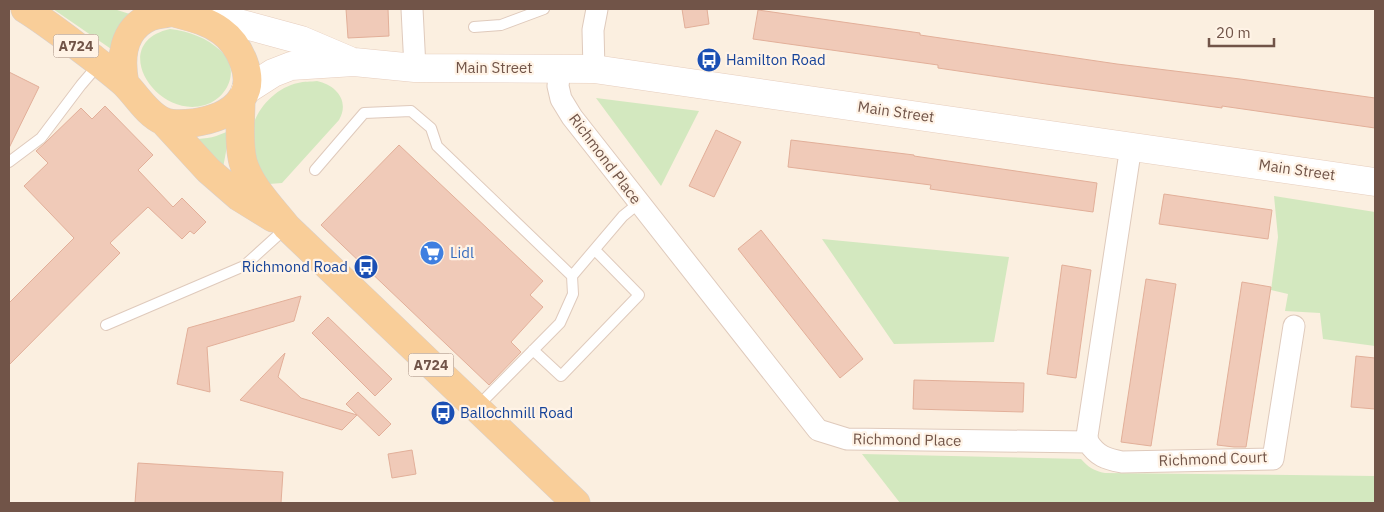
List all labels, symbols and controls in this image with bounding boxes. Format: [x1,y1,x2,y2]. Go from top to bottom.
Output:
scale bar [1209,15,1274,47]
text: 20 m [1216,23,1251,42]
road number: A724 [54,34,98,58]
bus stop icon: Hamilton Road [696,47,722,73]
place label: Hamilton Road [726,50,826,69]
street label: Main Street [455,58,533,77]
street label: Main Street [857,97,936,126]
street label: Richmond Place [565,110,646,208]
street label: Main Street [1258,155,1337,184]
supermarket icon: Lidl [419,240,445,266]
place label: Lidl [450,243,474,262]
bus stop icon: Richmond Road [353,254,379,280]
place label: Richmond Road [242,257,348,276]
road number: A724 [408,354,454,376]
bus stop icon: Ballochmill Road [430,400,456,426]
place label: Ballochmill Road [460,403,573,422]
street label: Richmond Place [853,429,961,450]
street label: Richmond Court [1158,447,1268,470]

